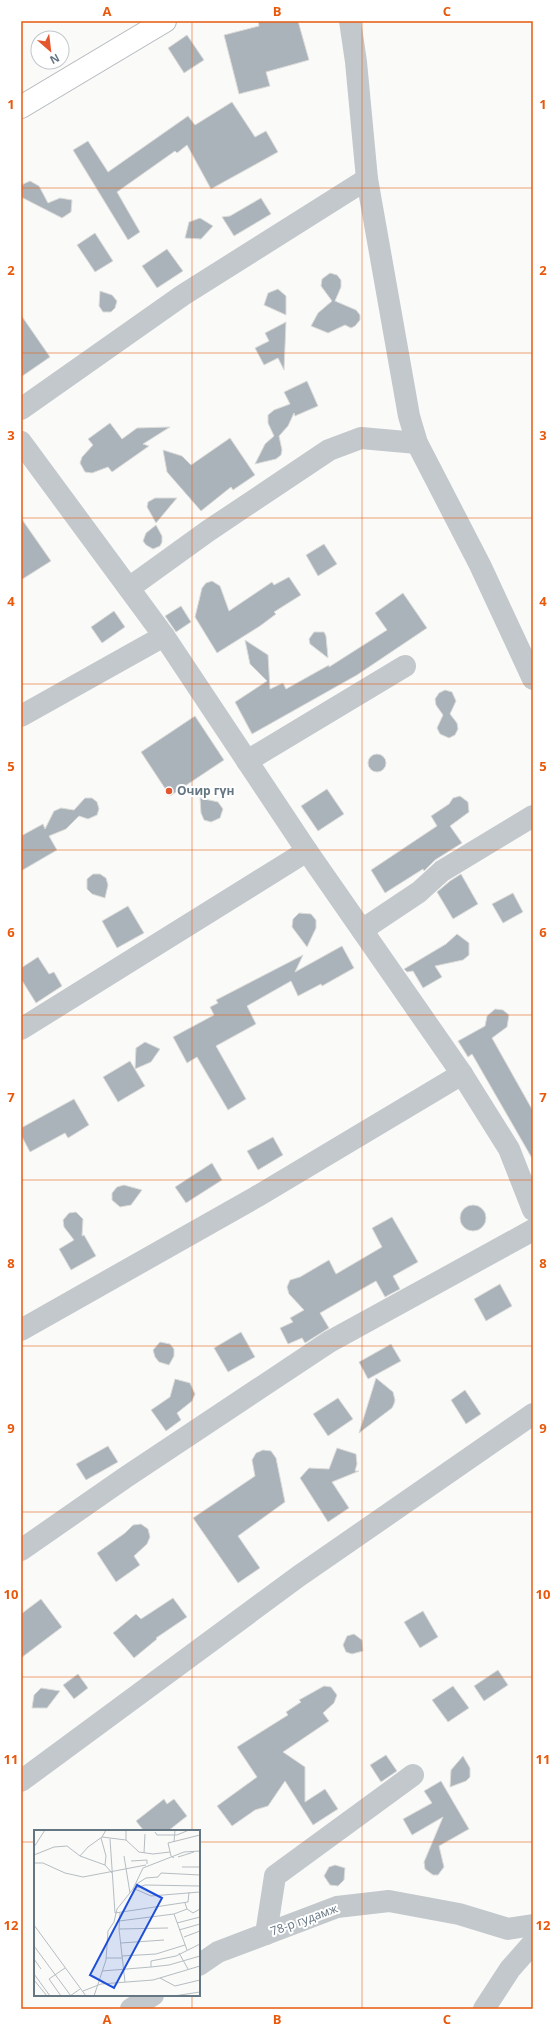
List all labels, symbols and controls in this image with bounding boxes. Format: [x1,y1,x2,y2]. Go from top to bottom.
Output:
text: A [103,2,112,20]
text: B [273,2,282,20]
text: C [443,2,451,20]
north arrow [30,30,70,70]
text: N [47,51,62,68]
text: 1 [7,95,15,113]
text: 1 [539,95,547,113]
text: 2 [7,261,15,279]
text: 2 [539,261,547,279]
text: 3 [7,426,15,444]
text: 3 [539,426,547,444]
text: 4 [7,592,15,610]
text: 4 [539,592,547,610]
text: 5 [7,757,15,775]
text: 5 [539,757,547,775]
place label: Очир гүн [177,782,234,799]
marker: Очир гүн [164,786,174,796]
text: 6 [7,923,15,941]
text: 6 [539,923,547,941]
text: 7 [7,1088,15,1106]
text: 7 [539,1088,547,1106]
text: 8 [7,1254,15,1272]
text: 8 [539,1254,547,1272]
text: 9 [7,1419,15,1437]
text: 9 [539,1419,547,1437]
text: 10 [4,1585,18,1603]
text: 10 [536,1585,550,1603]
text: 11 [4,1750,18,1768]
text: 11 [536,1750,550,1768]
inset map [34,1830,200,1996]
street label: 78-р гудамж [268,1899,340,1940]
text: 12 [4,1916,19,1934]
text: 12 [536,1916,551,1934]
text: A [103,2010,112,2028]
text: B [273,2010,282,2028]
text: C [443,2010,451,2028]

